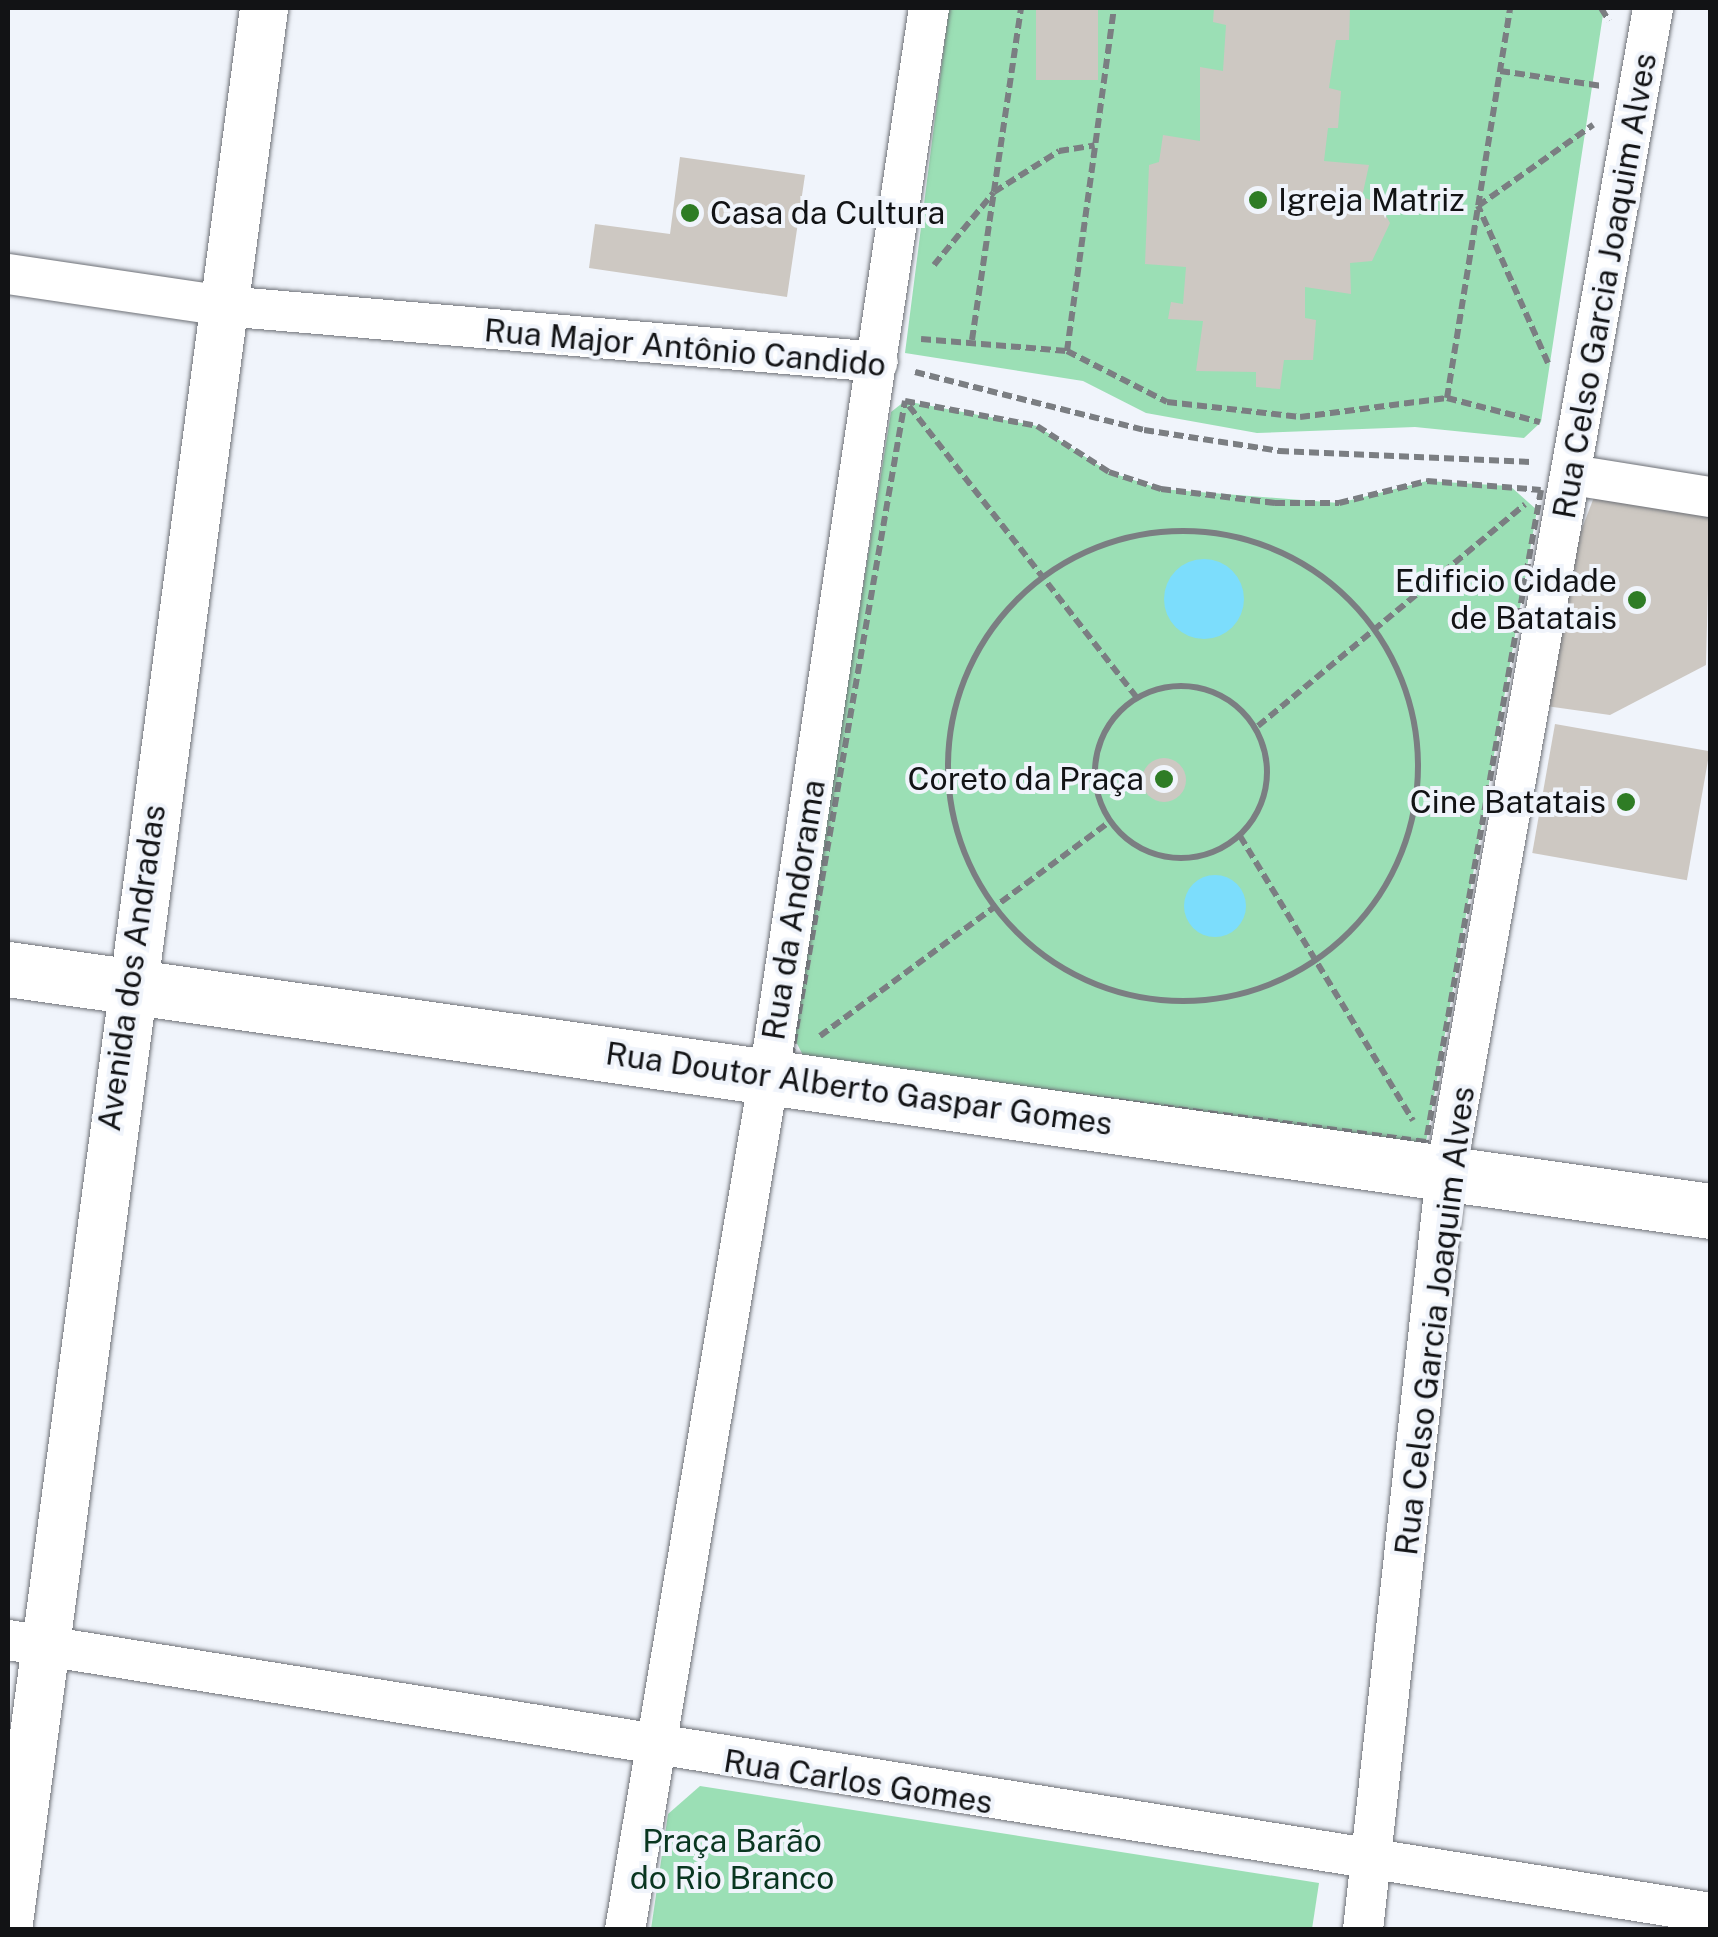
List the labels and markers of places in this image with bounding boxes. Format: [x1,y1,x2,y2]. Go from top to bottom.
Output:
place label: Igreja Matriz [1278,181,1465,219]
marker: Igreja Matriz [1247,189,1269,211]
place label: Casa da Cultura [710,194,946,232]
marker: Casa da Cultura [679,202,701,224]
place label: Edificio Cidade de Batatais [1395,563,1617,638]
marker: Edificio Cidade de Batatais [1626,589,1648,611]
place label: Coreto da Praça [907,760,1144,798]
marker: Coreto da Praça [1153,768,1175,790]
place label: Cine Batatais [1410,783,1606,821]
marker: Cine Batatais [1615,791,1637,813]

